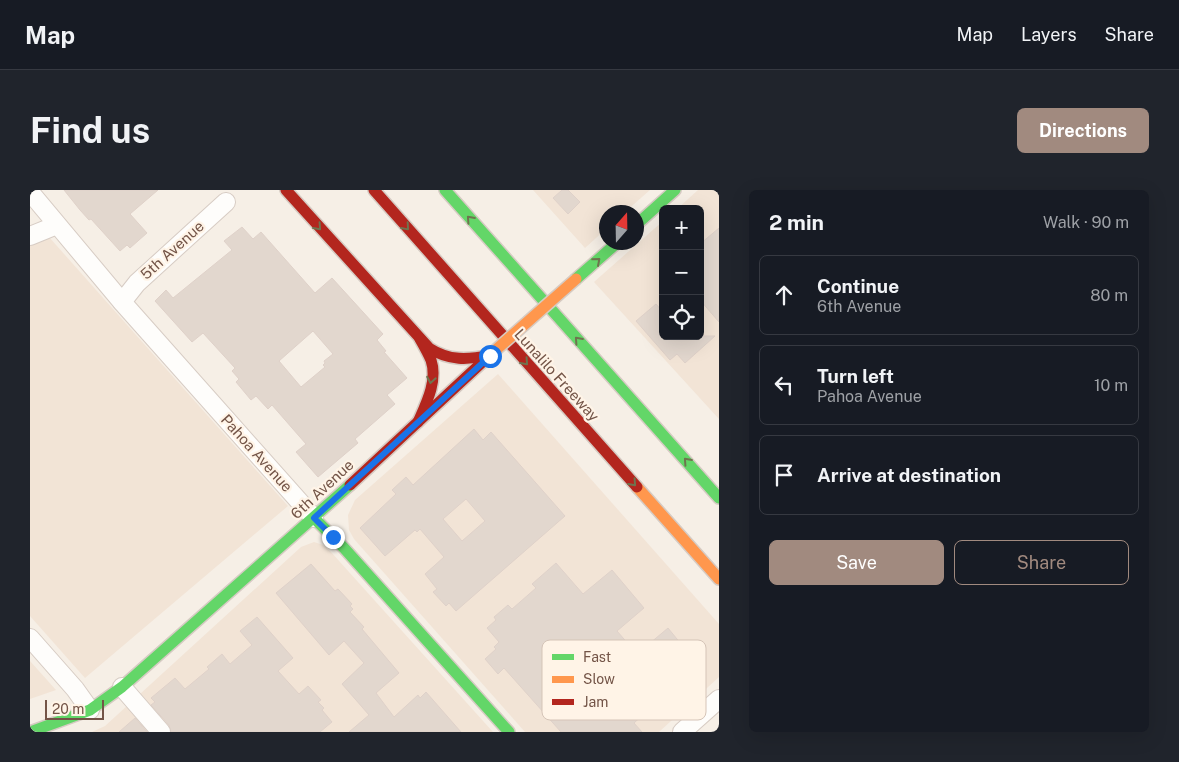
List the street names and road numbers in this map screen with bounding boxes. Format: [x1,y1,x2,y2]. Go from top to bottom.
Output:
street label: 5th Avenue [137,217,207,283]
street label: Lunalilo Freeway [511,325,603,425]
street label: Pahoa Avenue [218,411,296,495]
street label: 6th Avenue [287,456,357,522]

